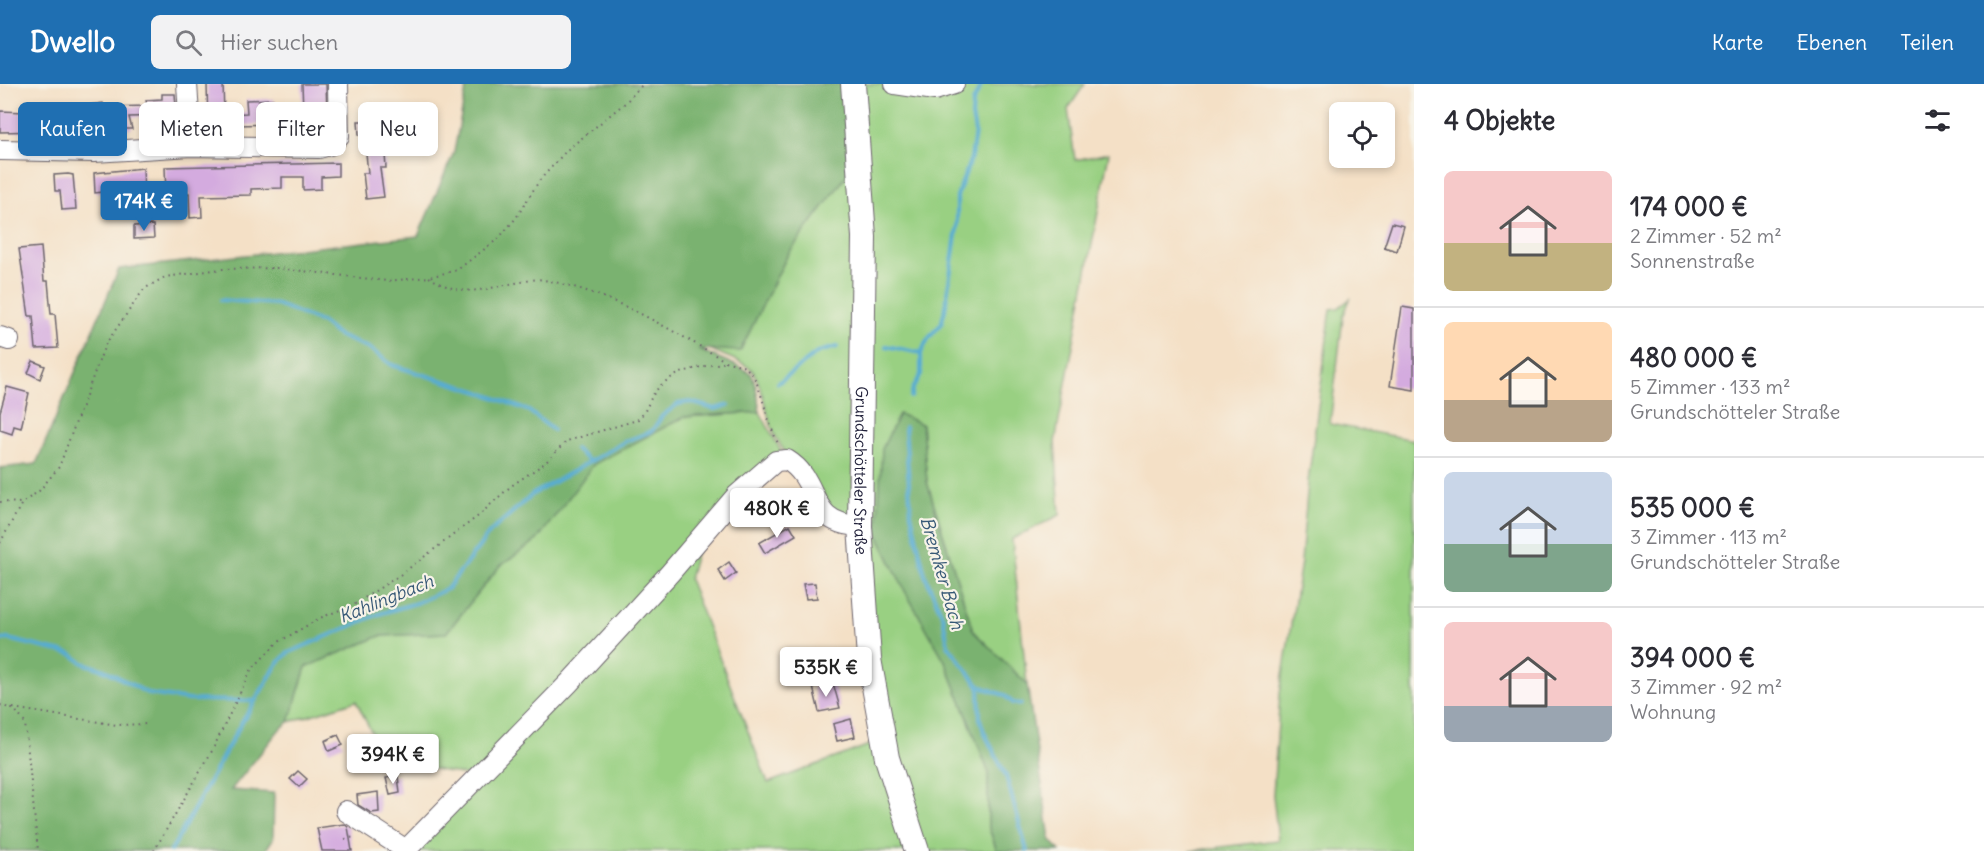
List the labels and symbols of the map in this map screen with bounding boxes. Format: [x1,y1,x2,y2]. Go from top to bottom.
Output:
pin: 174K € [95,181,193,232]
street label: Grundschötteler Straße [850,386,872,555]
pin: 480K € [728,488,826,539]
water label: Bremker Bach [915,514,970,632]
water label: Kahlingbach [335,569,437,628]
pin: 535K € [777,647,875,698]
pin: 394K € [344,734,442,785]

